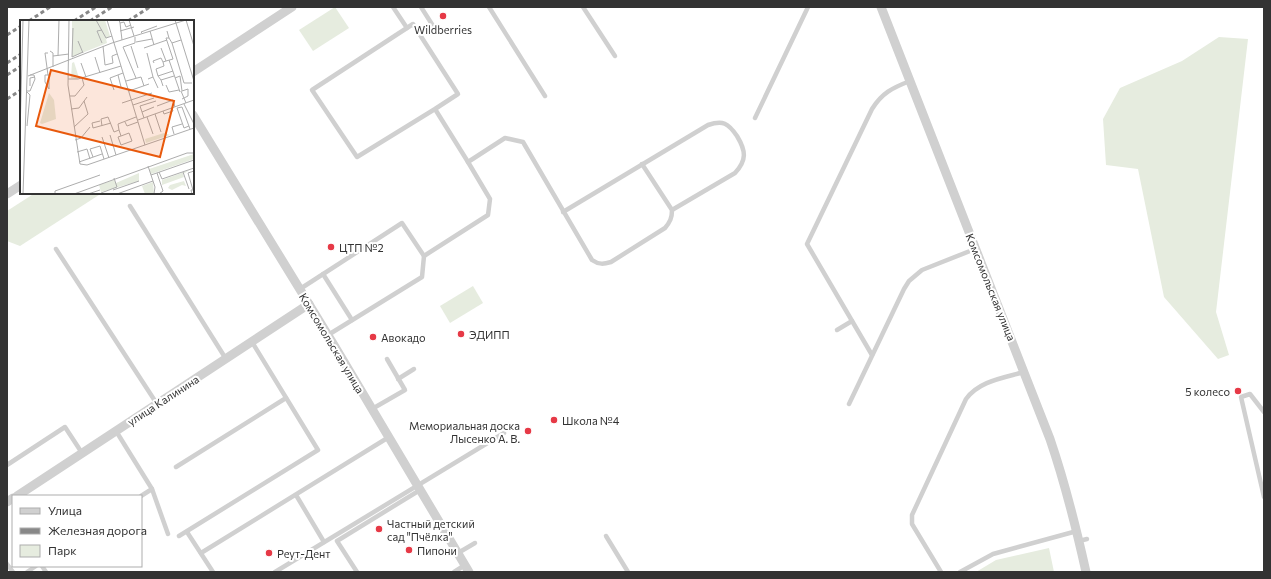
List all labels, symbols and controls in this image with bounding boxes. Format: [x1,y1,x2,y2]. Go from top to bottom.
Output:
marker: Wildberries [438,11,448,21]
inset map [20,20,194,194]
place label: Wildberries [414,23,472,36]
street label: Комсомольская улица [964,231,1018,343]
place label: ЦТП №2 [339,241,384,254]
marker: ЦТП №2 [326,242,336,252]
street label: Комсомольская улица [297,291,367,395]
place label: ЭДИПП [469,328,510,341]
marker: ЭДИПП [456,329,466,339]
place label: Авокадо [381,331,426,344]
marker: Авокадо [368,332,378,342]
street label: улица Калинина [125,372,201,428]
place label: 5 колесо [1185,385,1230,398]
marker: 5 колесо [1233,386,1243,396]
place label: Школа №4 [562,414,620,427]
marker: Школа №4 [549,415,559,425]
place label: Мемориальная доска Лысенко А. В. [409,419,520,445]
marker: Мемориальная доска Лысенко А. В. [523,426,533,436]
legend [12,495,142,567]
text: Улица [48,503,82,517]
place label: Частный детский сад "Пчёлка" [387,517,475,543]
text: Железная дорога [48,523,147,537]
marker: Частный детский сад "Пчёлка" [374,524,384,534]
text: Парк [48,543,77,557]
place label: Пипони [417,544,457,557]
marker: Пипони [404,545,414,555]
place label: Реут-Дент [277,547,331,560]
marker: Реут-Дент [264,548,274,558]

